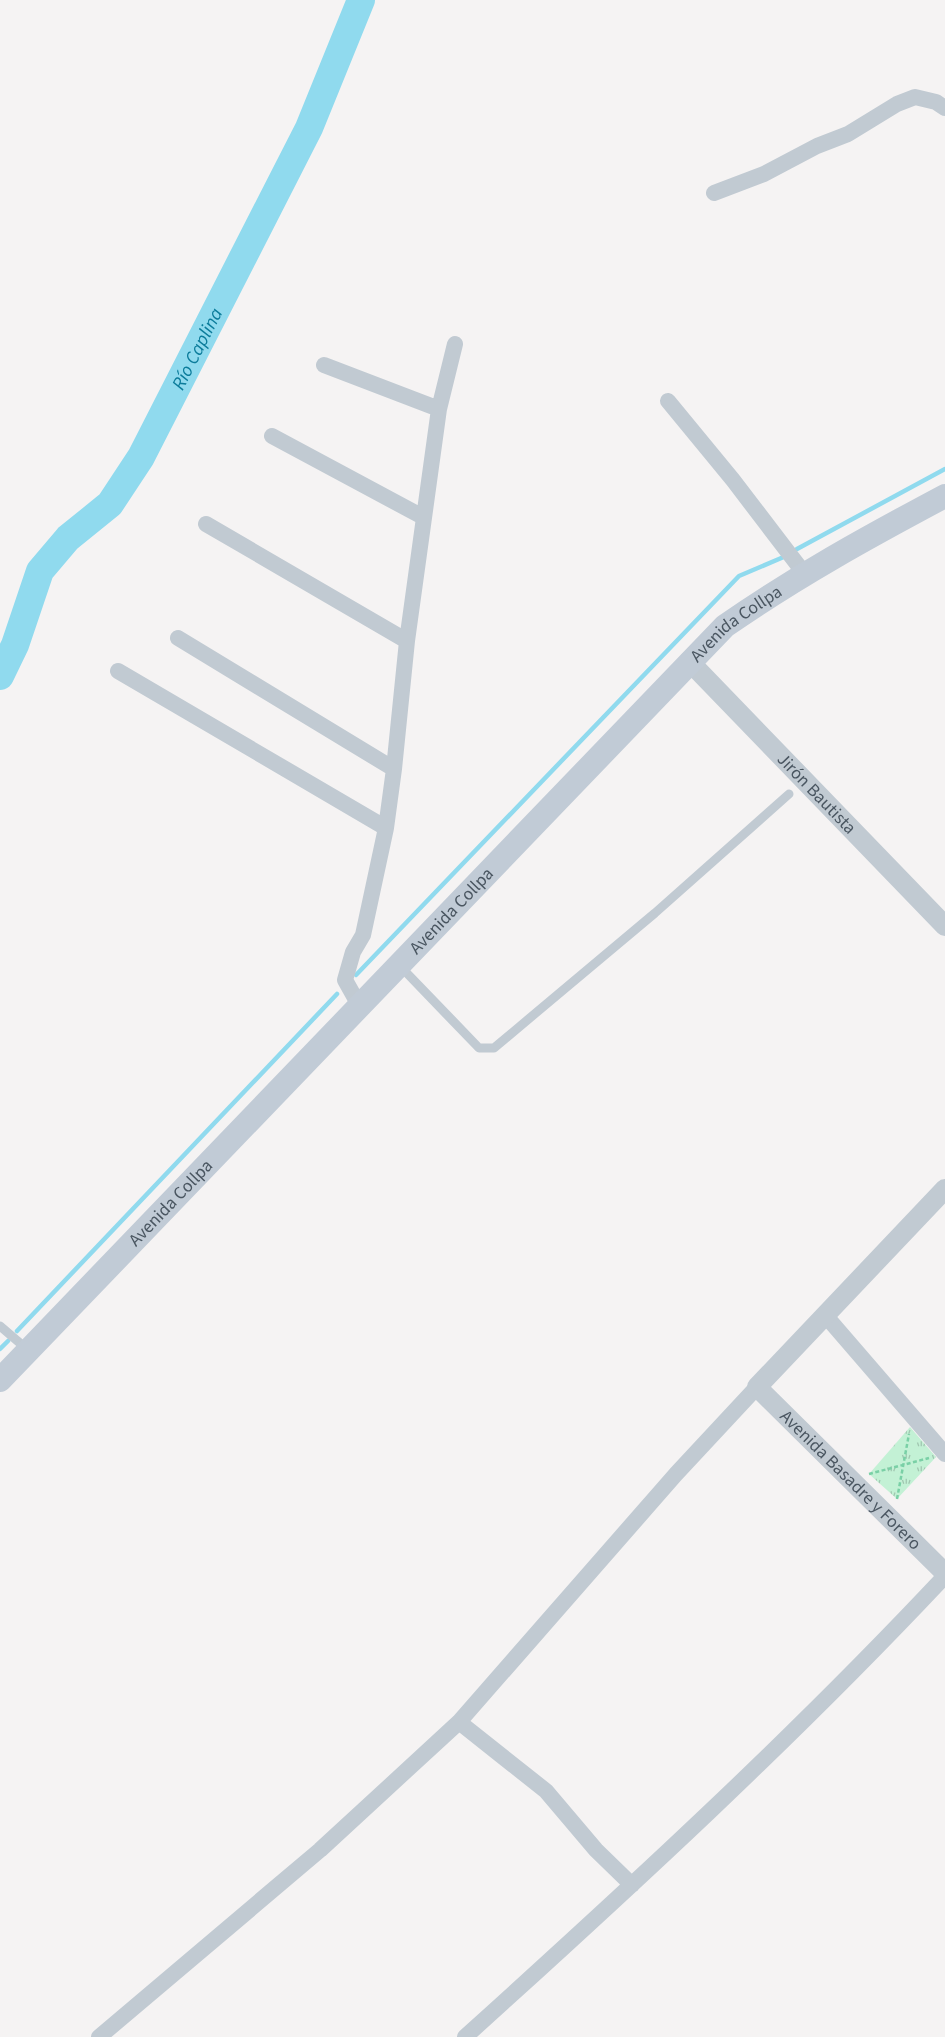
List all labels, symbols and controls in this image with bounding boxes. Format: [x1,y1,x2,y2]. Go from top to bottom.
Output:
water label: Río Caplina [166,303,230,395]
street label: Avenida Collpa [684,579,787,668]
street label: Jirón Bautista [771,747,862,840]
street label: Avenida Collpa [404,862,499,960]
street label: Avenida Collpa [123,1154,219,1252]
street label: Avenida Basadre y Forero [774,1404,927,1556]

